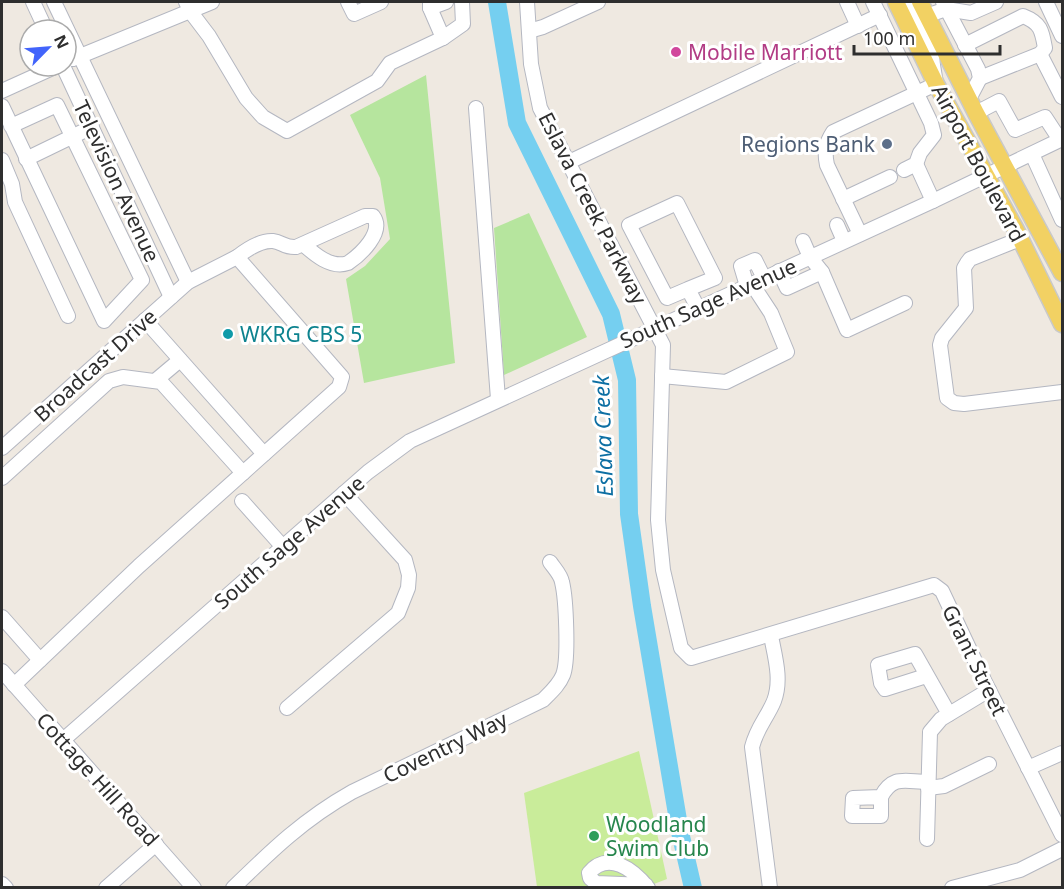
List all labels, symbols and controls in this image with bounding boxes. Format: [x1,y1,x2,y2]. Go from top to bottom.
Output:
north arrow [18,18,78,78]
scale bar [854,18,1000,56]
text: 100 m [863,26,915,50]
text: N [49,31,74,52]
place label: Mobile Marriott [688,38,843,66]
marker: Mobile Marriott [669,45,683,59]
street label: Airport Boulevard [926,79,1032,247]
street label: Television Avenue [67,96,167,266]
street label: Eslava Creek Parkway [532,107,654,309]
place label: Regions Bank [741,130,876,158]
marker: Regions Bank [880,137,894,151]
street label: South Sage Avenue [615,251,801,355]
street label: Broadcast Drive [28,302,162,428]
place label: WKRG CBS 5 [240,320,362,348]
marker: WKRG CBS 5 [221,327,235,341]
water label: Eslava Creek [585,374,619,497]
street label: South Sage Avenue [208,469,370,615]
street label: Grant Street [936,600,1014,720]
street label: Coventry Way [378,705,512,789]
street label: Cottage Hill Road [30,706,166,852]
place label: Woodland Swim Club [606,810,709,862]
marker: Woodland Swim Club [587,829,601,843]

